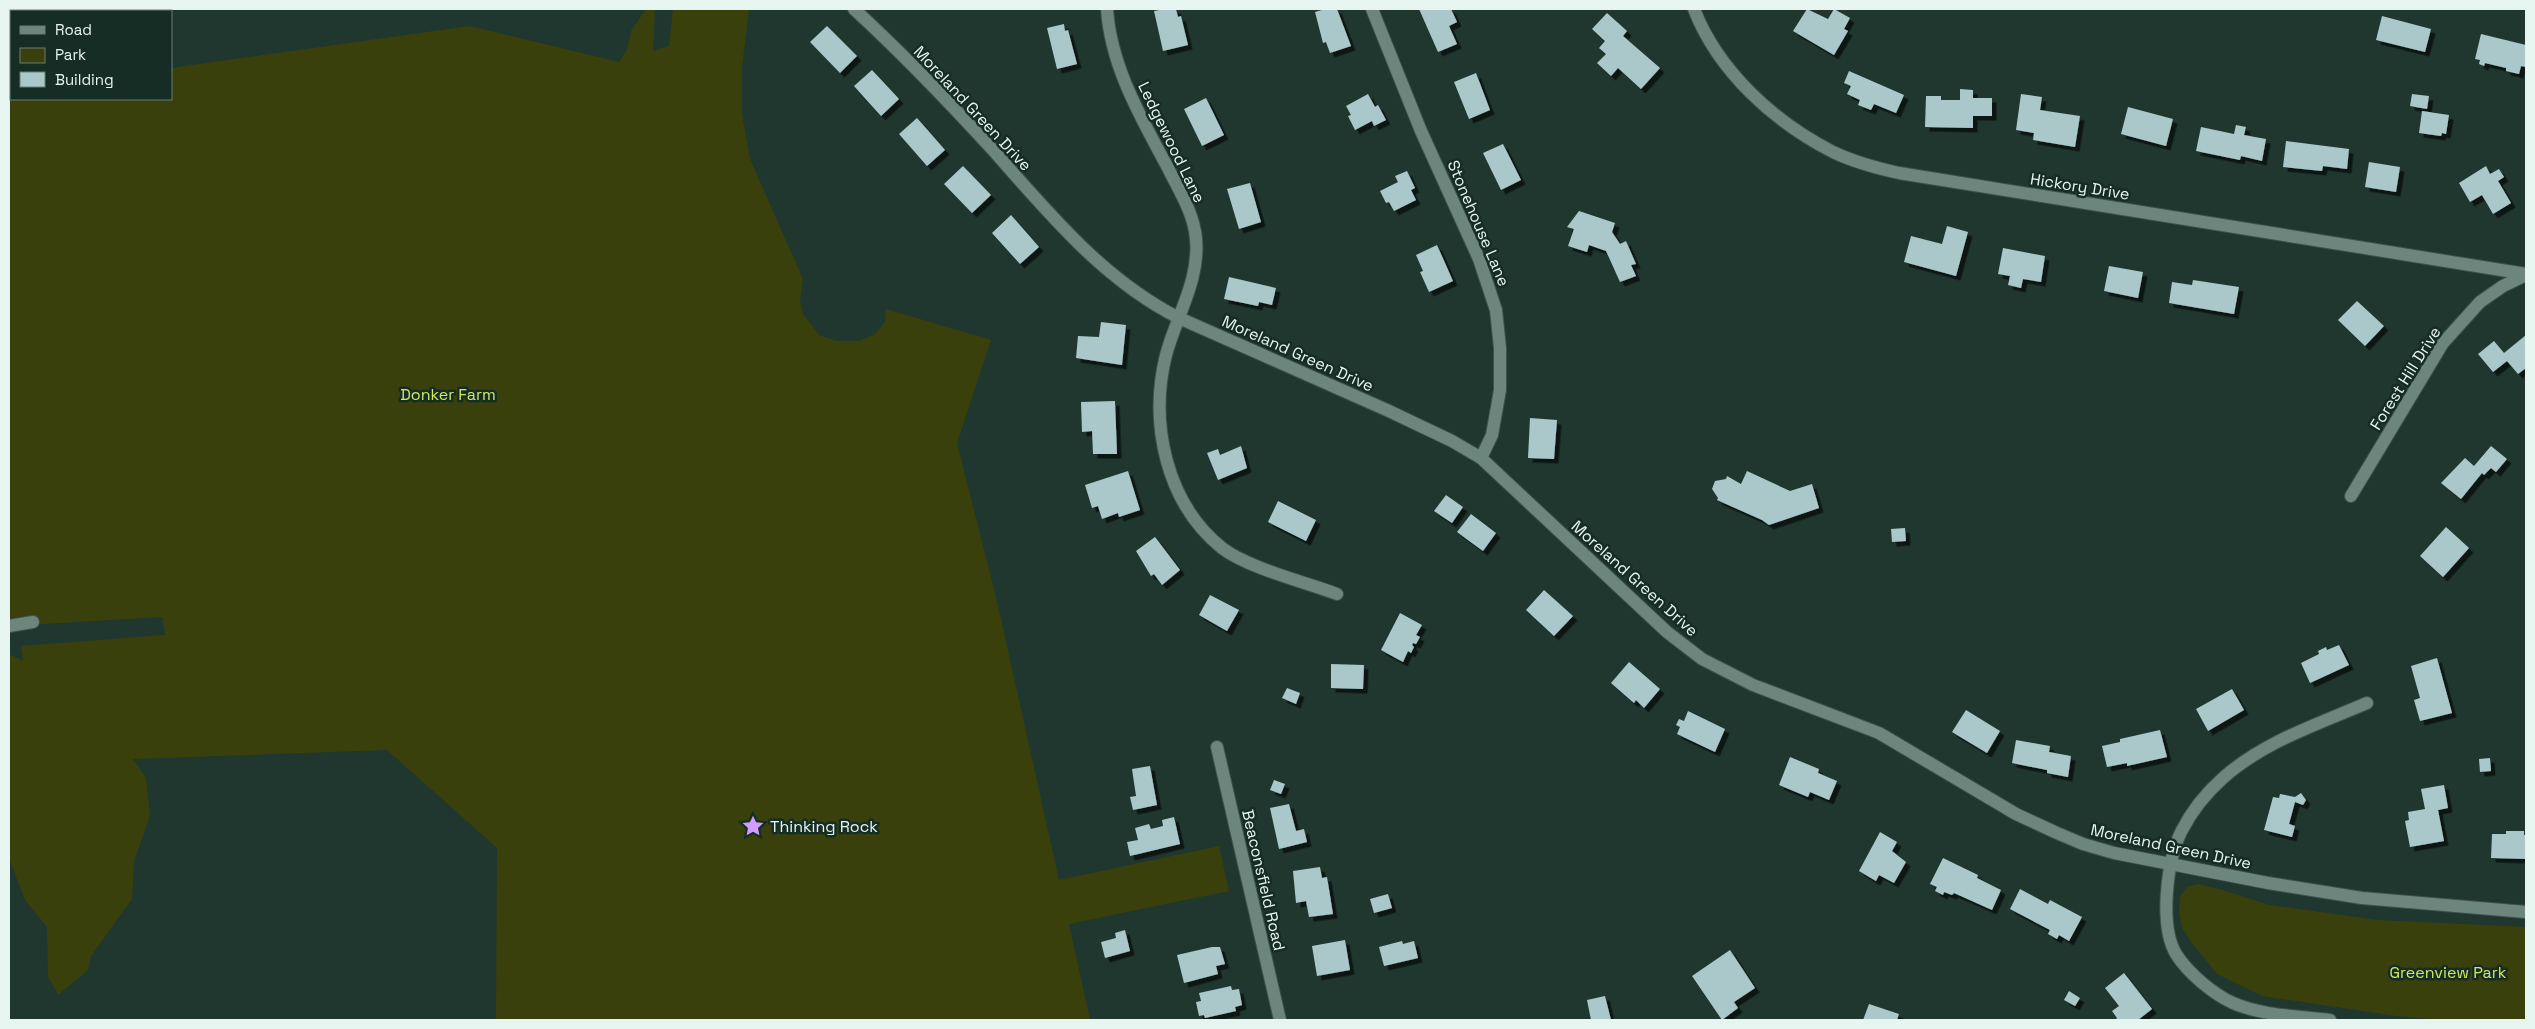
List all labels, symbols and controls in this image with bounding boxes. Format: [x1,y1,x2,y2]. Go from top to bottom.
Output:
legend [10,10,172,100]
text: Road [55,20,92,39]
street label: Moreland Green Drive [909,41,1036,175]
text: Park [55,45,86,64]
text: Building [55,70,114,89]
street label: Ledgewood Lane [1133,78,1210,206]
street label: Stonehouse Lane [1443,157,1515,289]
street label: Hickory Drive [2029,168,2131,205]
street label: Moreland Green Drive [1219,311,1377,396]
street label: Forest Hill Drive [2365,323,2446,434]
park label: Donker Farm [400,384,496,405]
street label: Moreland Green Drive [1567,516,1703,641]
street label: Beaconsfield Road [1237,807,1290,953]
place icon: Thinking Rock [740,813,766,839]
place label: Thinking Rock [770,816,878,837]
street label: Moreland Green Drive [2089,819,2253,874]
park label: Greenview Park [2390,962,2507,983]

